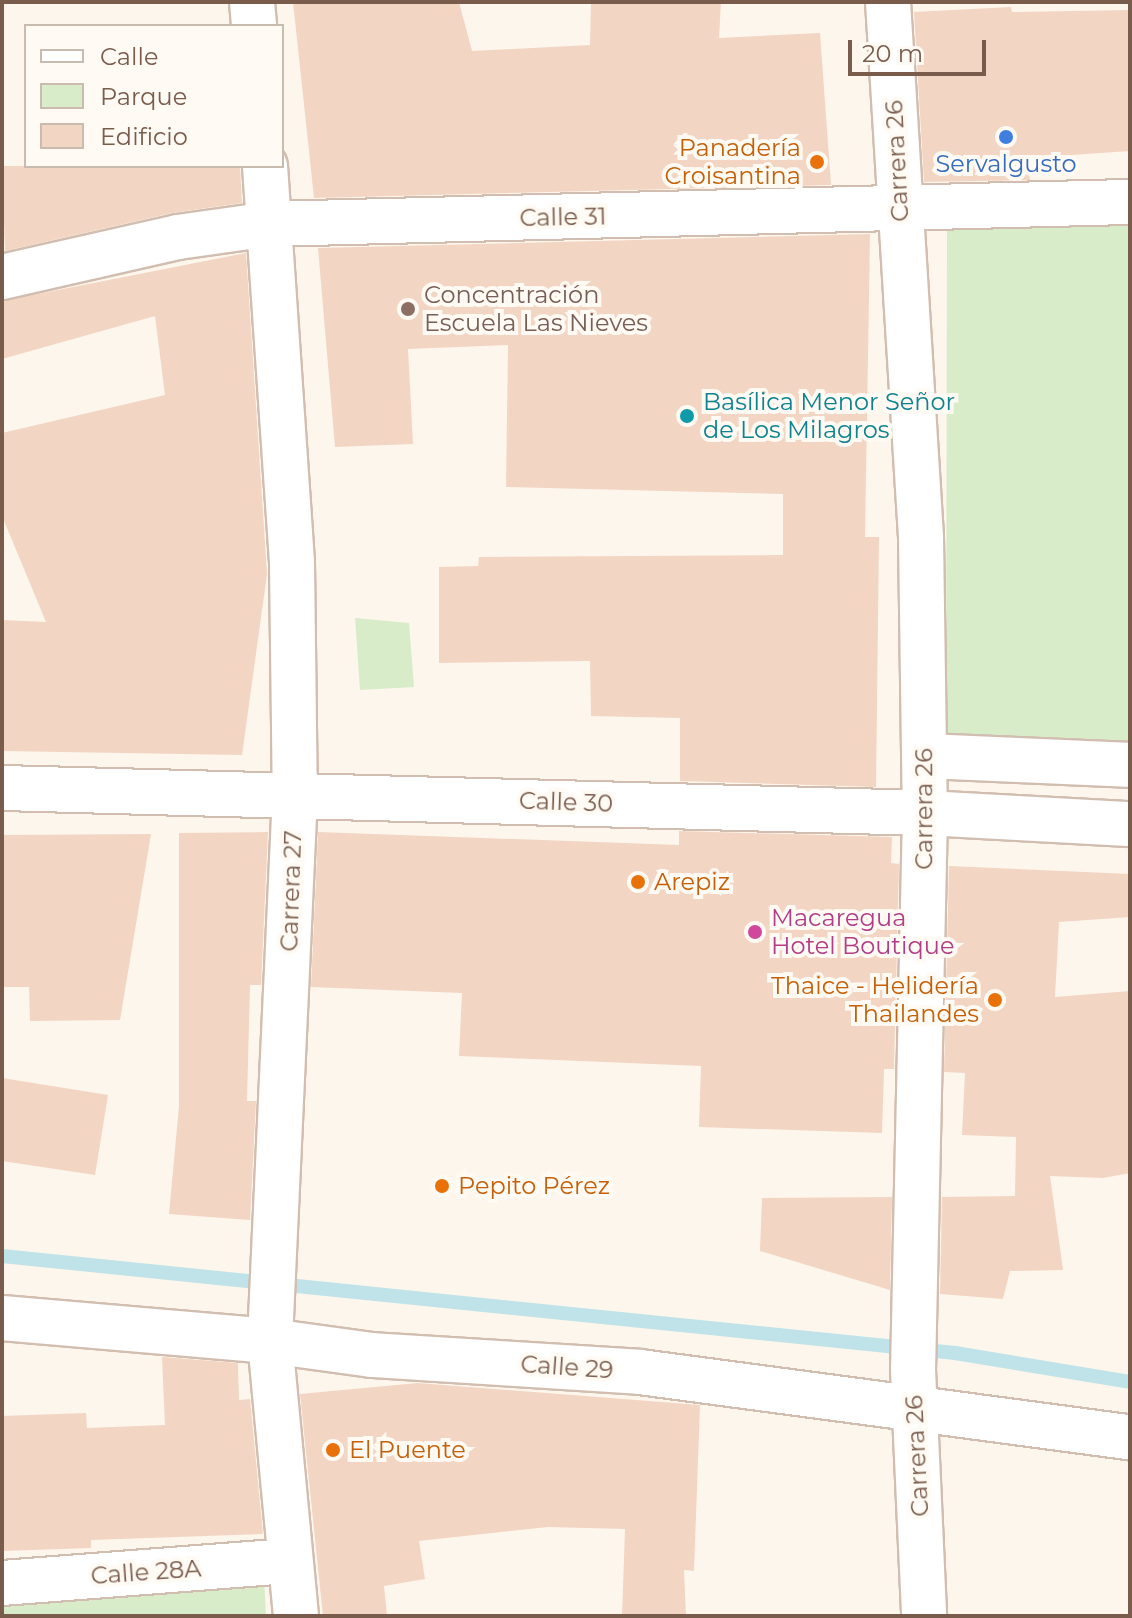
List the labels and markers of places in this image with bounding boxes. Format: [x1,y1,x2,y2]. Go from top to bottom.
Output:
marker: Servalgusto [997,128,1015,146]
place label: Panadería Croisantina [664,134,801,190]
place label: Servalgusto [935,150,1077,178]
marker: Panadería Croisantina [808,153,826,171]
place label: Concentración Escuela Las Nieves [424,281,648,337]
marker: Concentración Escuela Las Nieves [399,300,417,318]
place label: Basílica Menor Señor de Los Milagros [703,388,955,444]
marker: Basílica Menor Señor de Los Milagros [678,407,696,425]
place label: Arepiz [654,868,730,896]
marker: Arepiz [629,873,647,891]
place label: Macaregua Hotel Boutique [771,904,954,960]
marker: Macaregua Hotel Boutique [746,923,764,941]
place label: Thaice - Helidería Thailandes [771,972,979,1028]
marker: Thaice - Helidería Thailandes [986,991,1004,1009]
place label: Pepito Pérez [458,1172,610,1200]
marker: Pepito Pérez [433,1177,451,1195]
place label: El Puente [349,1436,466,1464]
marker: El Puente [324,1441,342,1459]

